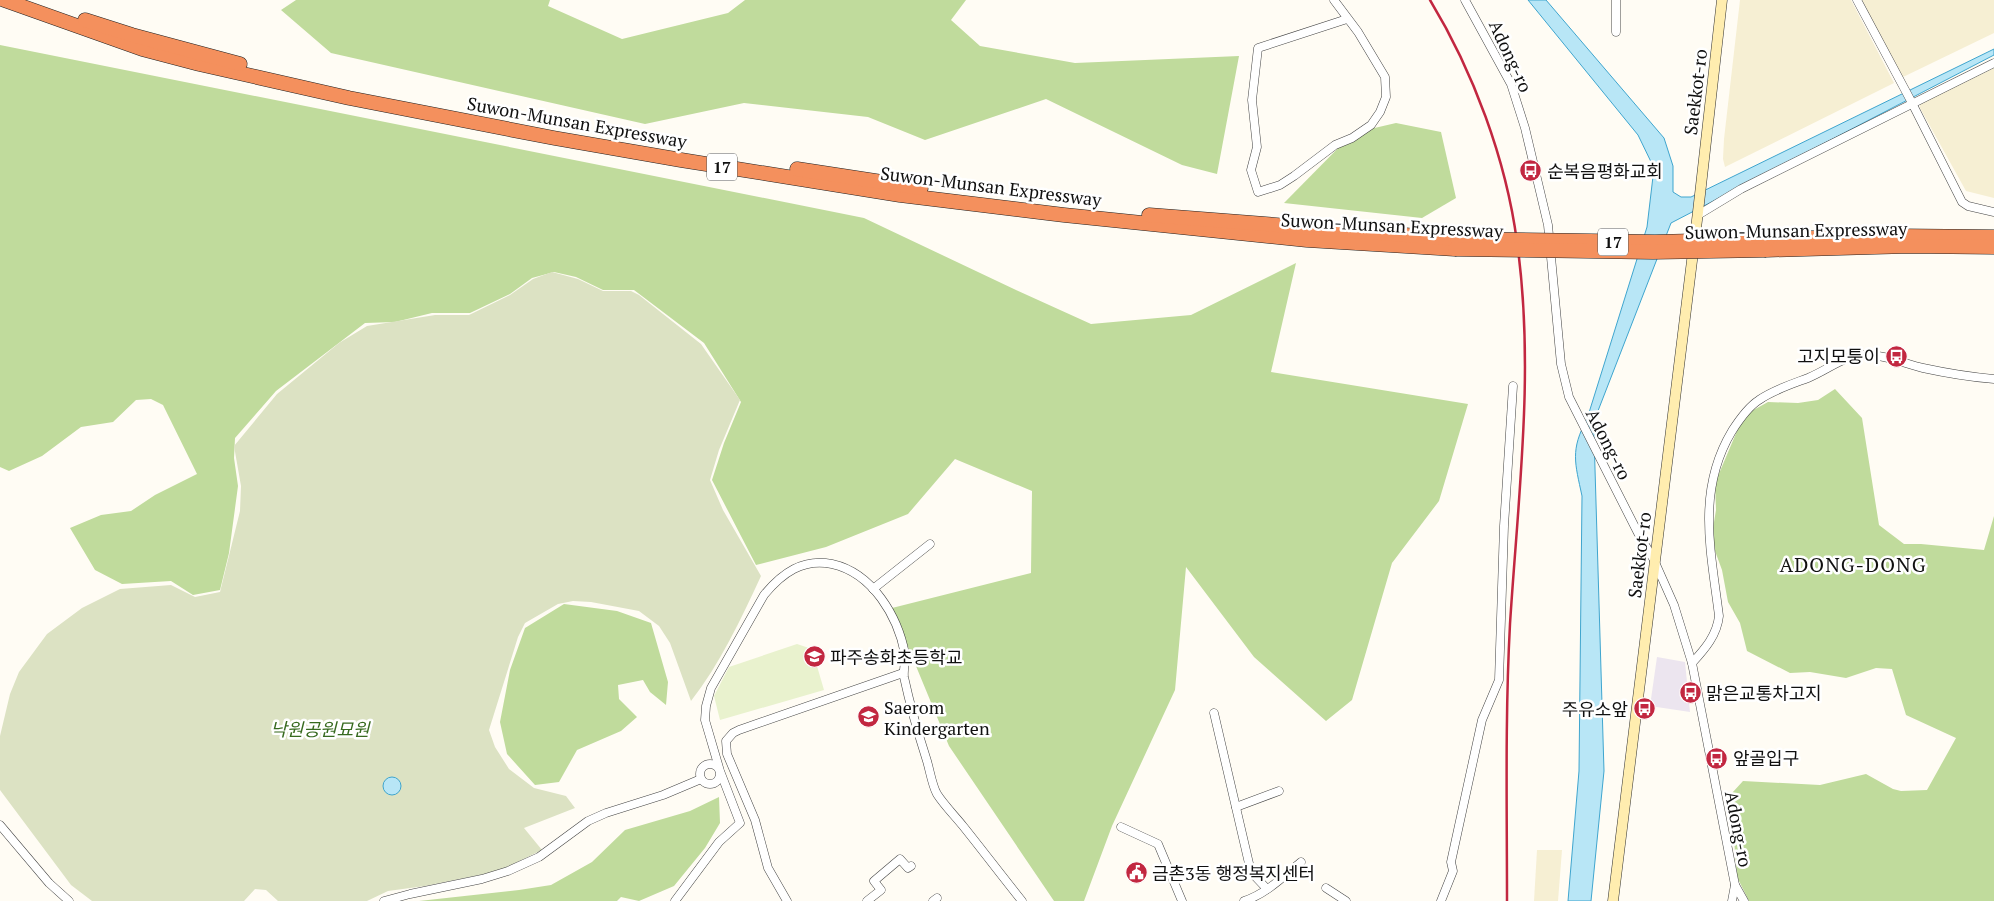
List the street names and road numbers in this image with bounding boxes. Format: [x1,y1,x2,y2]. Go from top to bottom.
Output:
street label: Adong-ro [1484,16,1538,96]
street label: Saekkot-ro [1678,48,1712,136]
street label: Suwon-Munsan Expressway [465,91,690,153]
road number: 17 [707,154,737,180]
street label: Suwon-Munsan Expressway [879,161,1104,212]
street label: Suwon-Munsan Expressway [1280,207,1505,243]
street label: Suwon-Munsan Expressway [1685,216,1908,244]
road number: 17 [1598,228,1628,256]
street label: Adong-ro [1581,404,1637,484]
street label: Saekkot-ro [1622,511,1656,599]
street label: Adong-ro [1720,789,1758,869]

